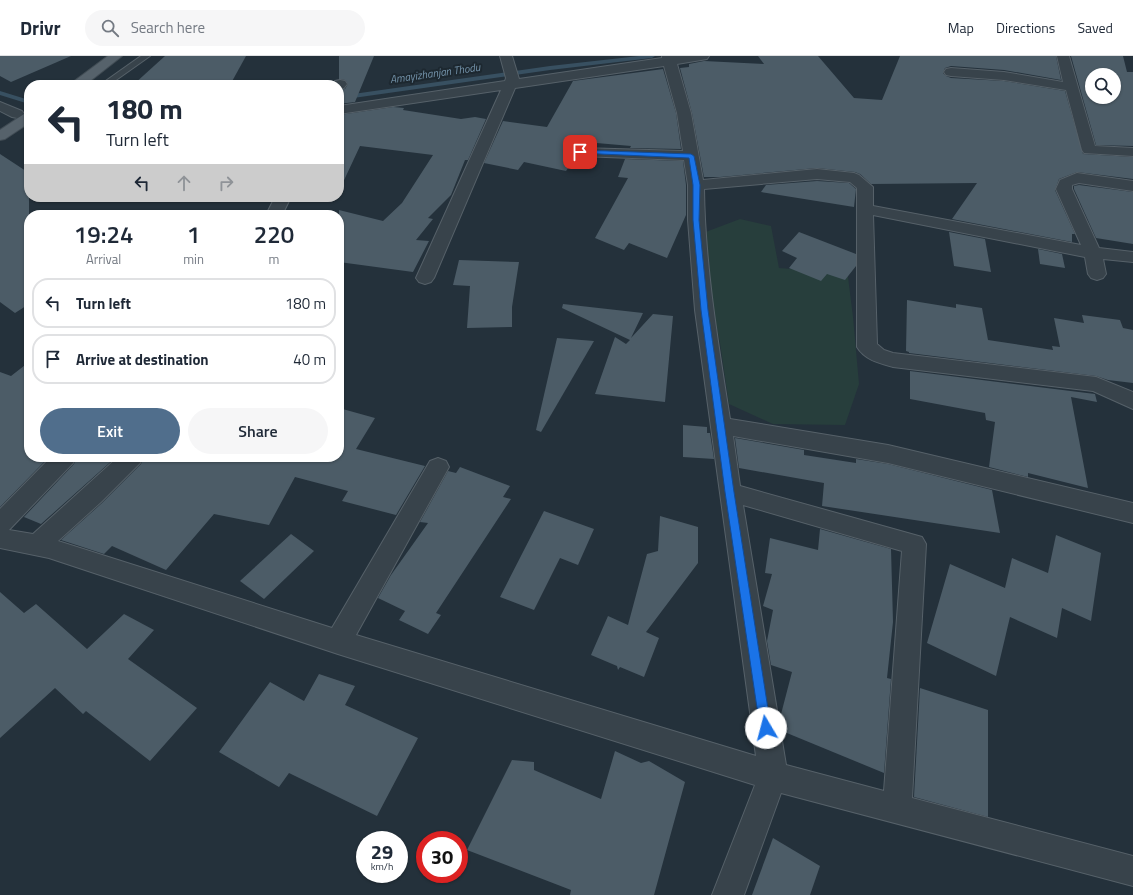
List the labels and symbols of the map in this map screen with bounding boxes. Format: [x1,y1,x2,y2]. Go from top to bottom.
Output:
water label: Amayizhanjan Thodu [389,59,483,87]
pin [563,135,597,169]
position arrow [745,707,787,749]
speed limit sign: 30 [416,831,468,883]

